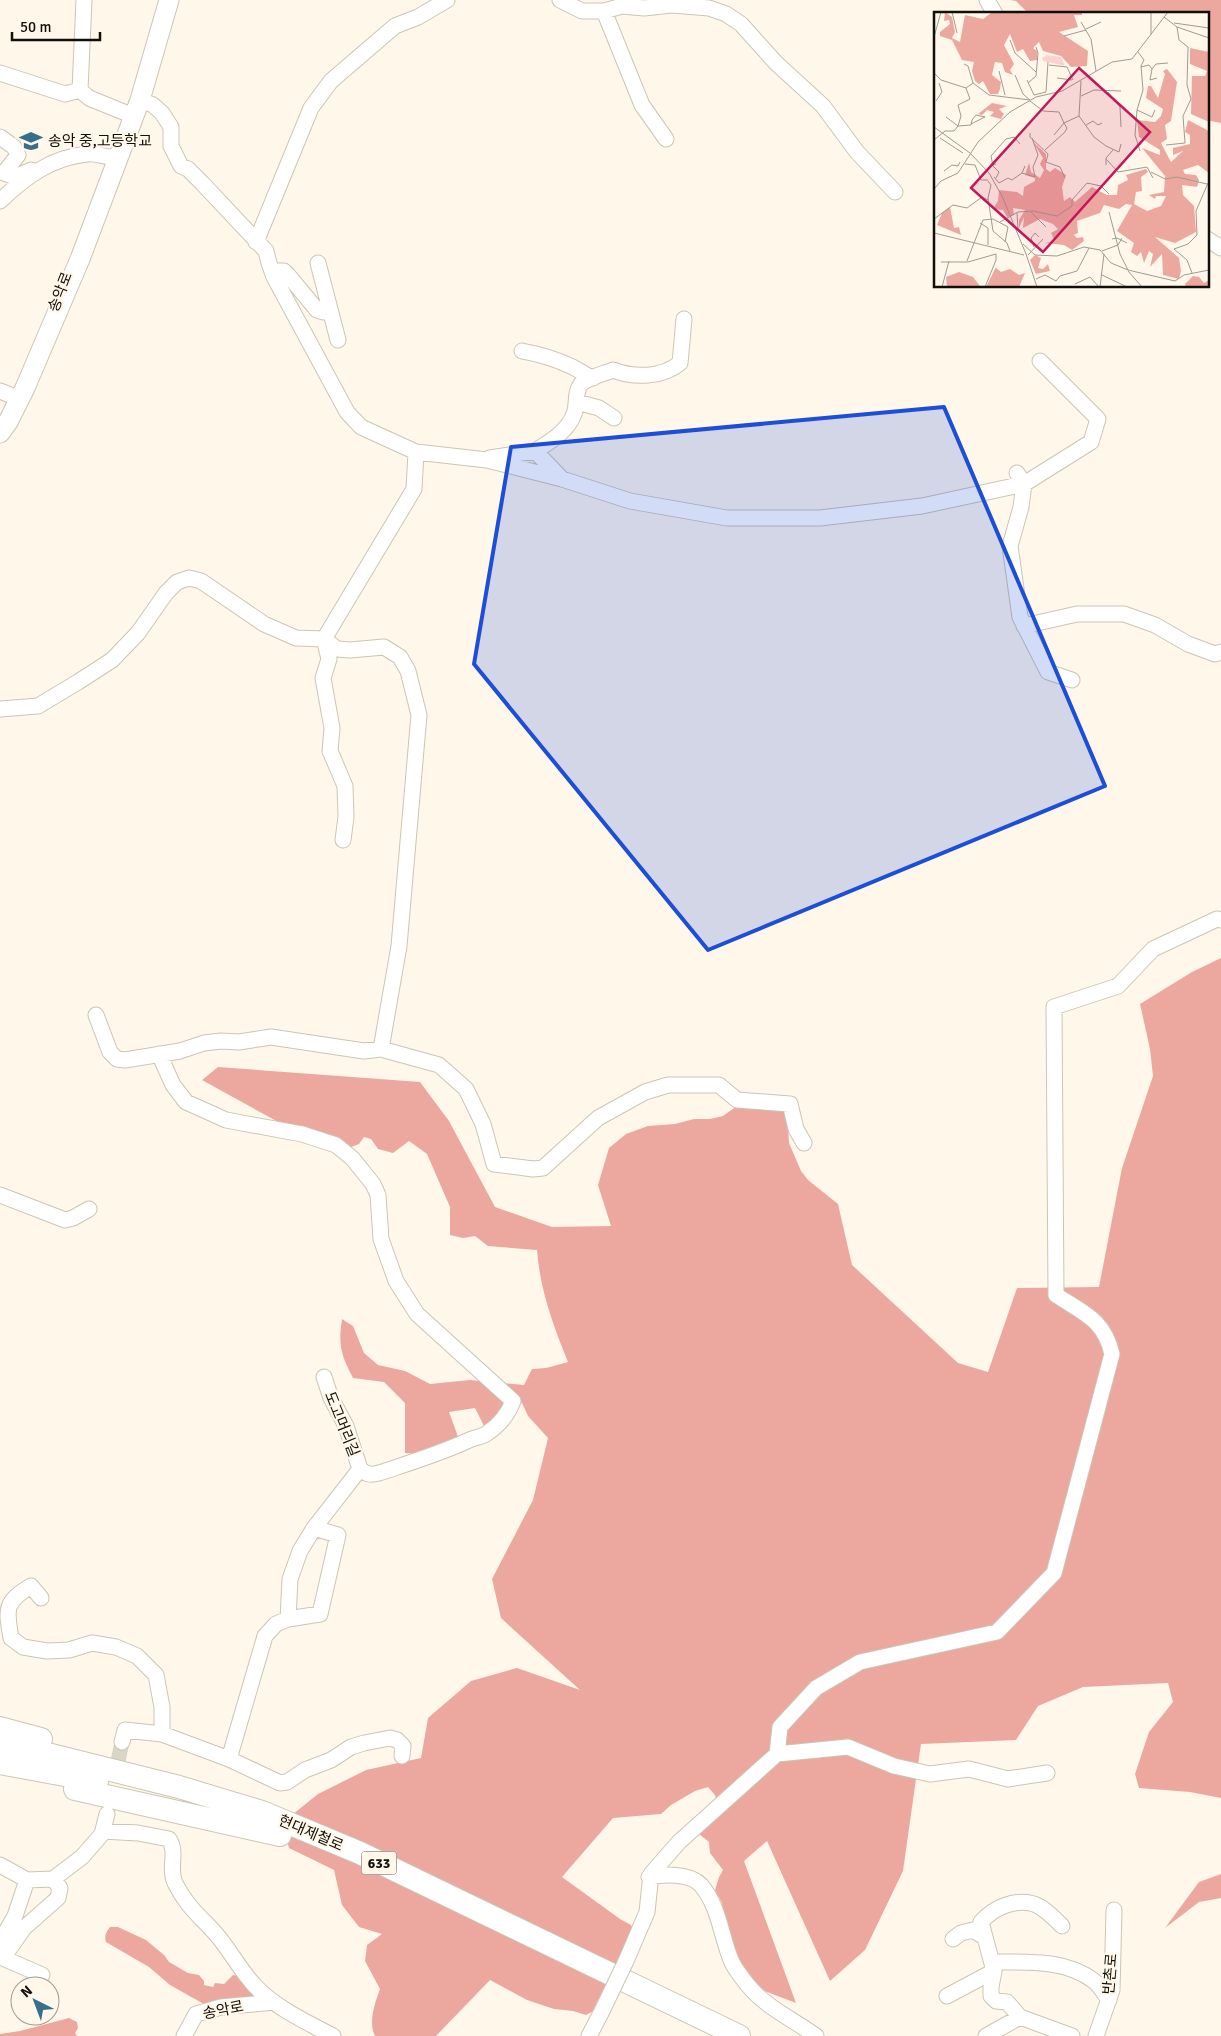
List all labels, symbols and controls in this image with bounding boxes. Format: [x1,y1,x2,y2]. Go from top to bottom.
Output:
scale bar [12,10,100,42]
inset map [934,12,1208,288]
text: 50 m [20,18,51,36]
school or university icon: 송악 중,고등학교 [18,128,44,154]
place label: 송악 중,고등학교 [48,132,152,150]
street label: 송악로 [44,269,76,315]
street label: 도고머리길 [321,1389,363,1459]
street label: 현대제철로 [276,1811,346,1855]
road number: 633 [362,1852,396,1875]
street label: 반촌로 [1099,1953,1121,1995]
north arrow [10,1976,60,2026]
text: N [17,1982,36,2001]
street label: 송악로 [201,1997,245,2023]

